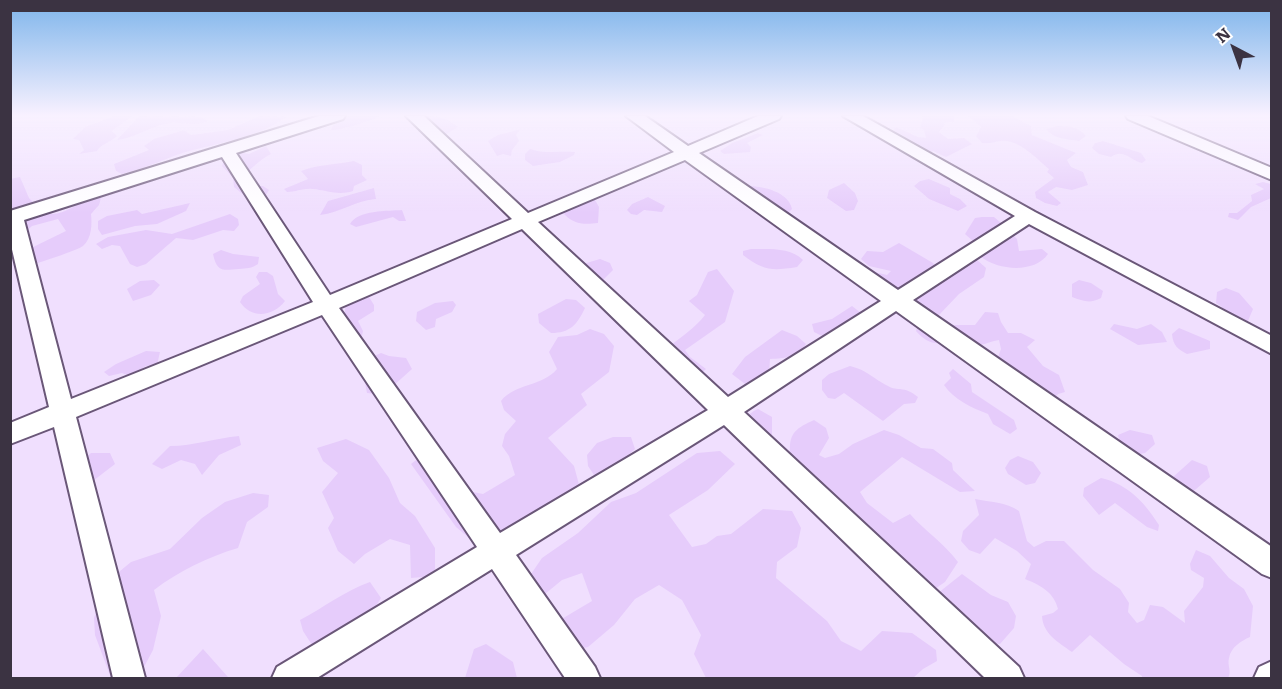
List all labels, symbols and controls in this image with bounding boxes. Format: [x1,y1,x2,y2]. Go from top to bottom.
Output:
north arrow [1204,18,1264,78]
text: N [1209,21,1235,48]

